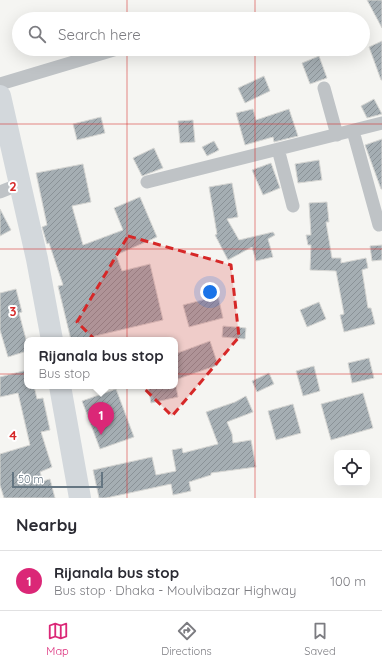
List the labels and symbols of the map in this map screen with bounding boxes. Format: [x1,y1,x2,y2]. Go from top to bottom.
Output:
text: 2 [9,178,17,194]
your location [200,282,220,302]
text: 3 [10,303,17,319]
pin: 1 [88,402,114,435]
text: 4 [9,427,17,443]
scale bar [12,470,103,489]

